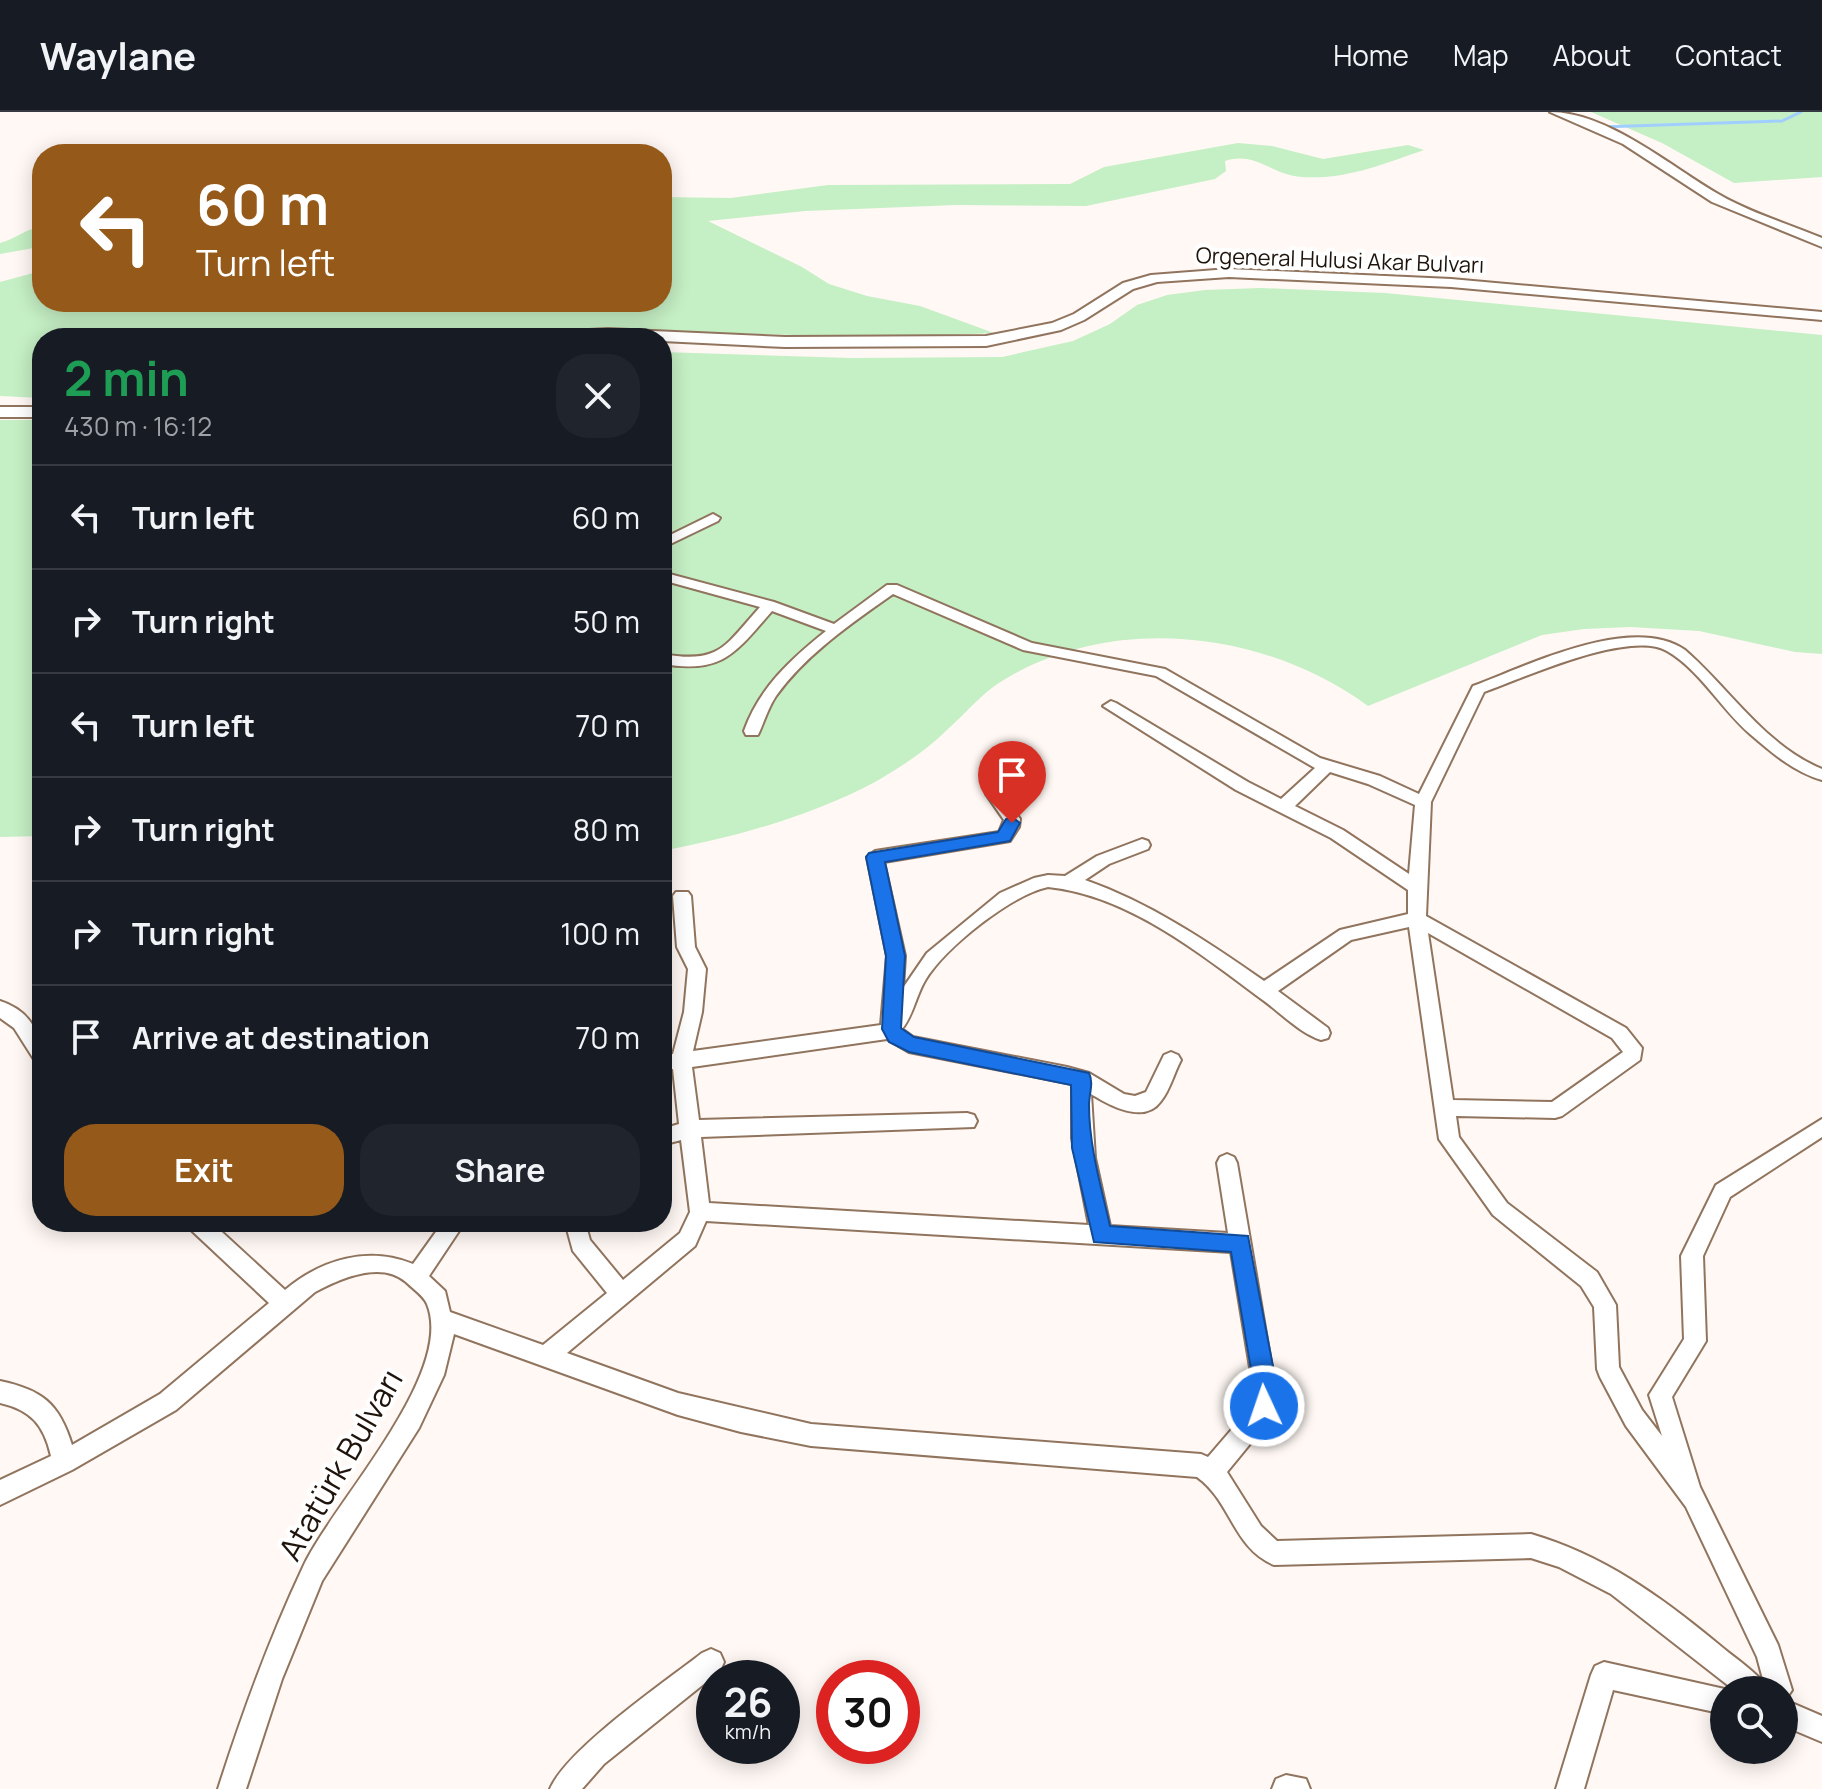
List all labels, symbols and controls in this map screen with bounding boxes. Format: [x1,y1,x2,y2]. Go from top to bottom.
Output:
text: Waylane [40,29,196,81]
text: Home [1333,36,1409,74]
text: Map [1453,36,1509,74]
text: About [1553,36,1631,74]
text: Contact [1675,36,1782,74]
text: 60 m [196,165,329,242]
icon: left [64,176,168,280]
text: Turn left [196,238,335,287]
street label: Orgeneral Hulusi Akar Bulvarı [1195,240,1485,280]
text: 2 min [64,345,189,410]
button: close [556,354,640,438]
text: 430 m · 16:12 [64,408,212,444]
icon: left [64,495,108,539]
text: Turn left [132,497,255,538]
text: 60 m [572,497,640,538]
icon: right [64,599,108,643]
text: Turn right [132,601,275,642]
text: 50 m [573,601,640,642]
icon: left [64,703,108,747]
text: Turn left [132,705,255,746]
text: 70 m [575,705,640,746]
pin [978,741,1046,823]
icon: arrive [990,753,1034,797]
icon: right [64,807,108,851]
text: Turn right [132,809,275,850]
text: 80 m [573,809,640,850]
icon: right [64,911,108,955]
text: Turn right [132,913,275,954]
text: 100 m [560,913,640,954]
icon: arrive [64,1015,108,1059]
text: Arrive at destination [132,1017,430,1058]
text: 70 m [575,1017,640,1058]
button: Exit [64,1124,344,1216]
button: Share [360,1124,640,1216]
street label: Atatürk Bulvarı [268,1361,413,1568]
position arrow [1222,1364,1306,1448]
speed limit sign: 30 [816,1660,920,1764]
text: 26 [724,1674,772,1729]
map controls [1710,1676,1798,1764]
button: search [1710,1676,1798,1764]
text: km/h [725,1718,771,1745]

